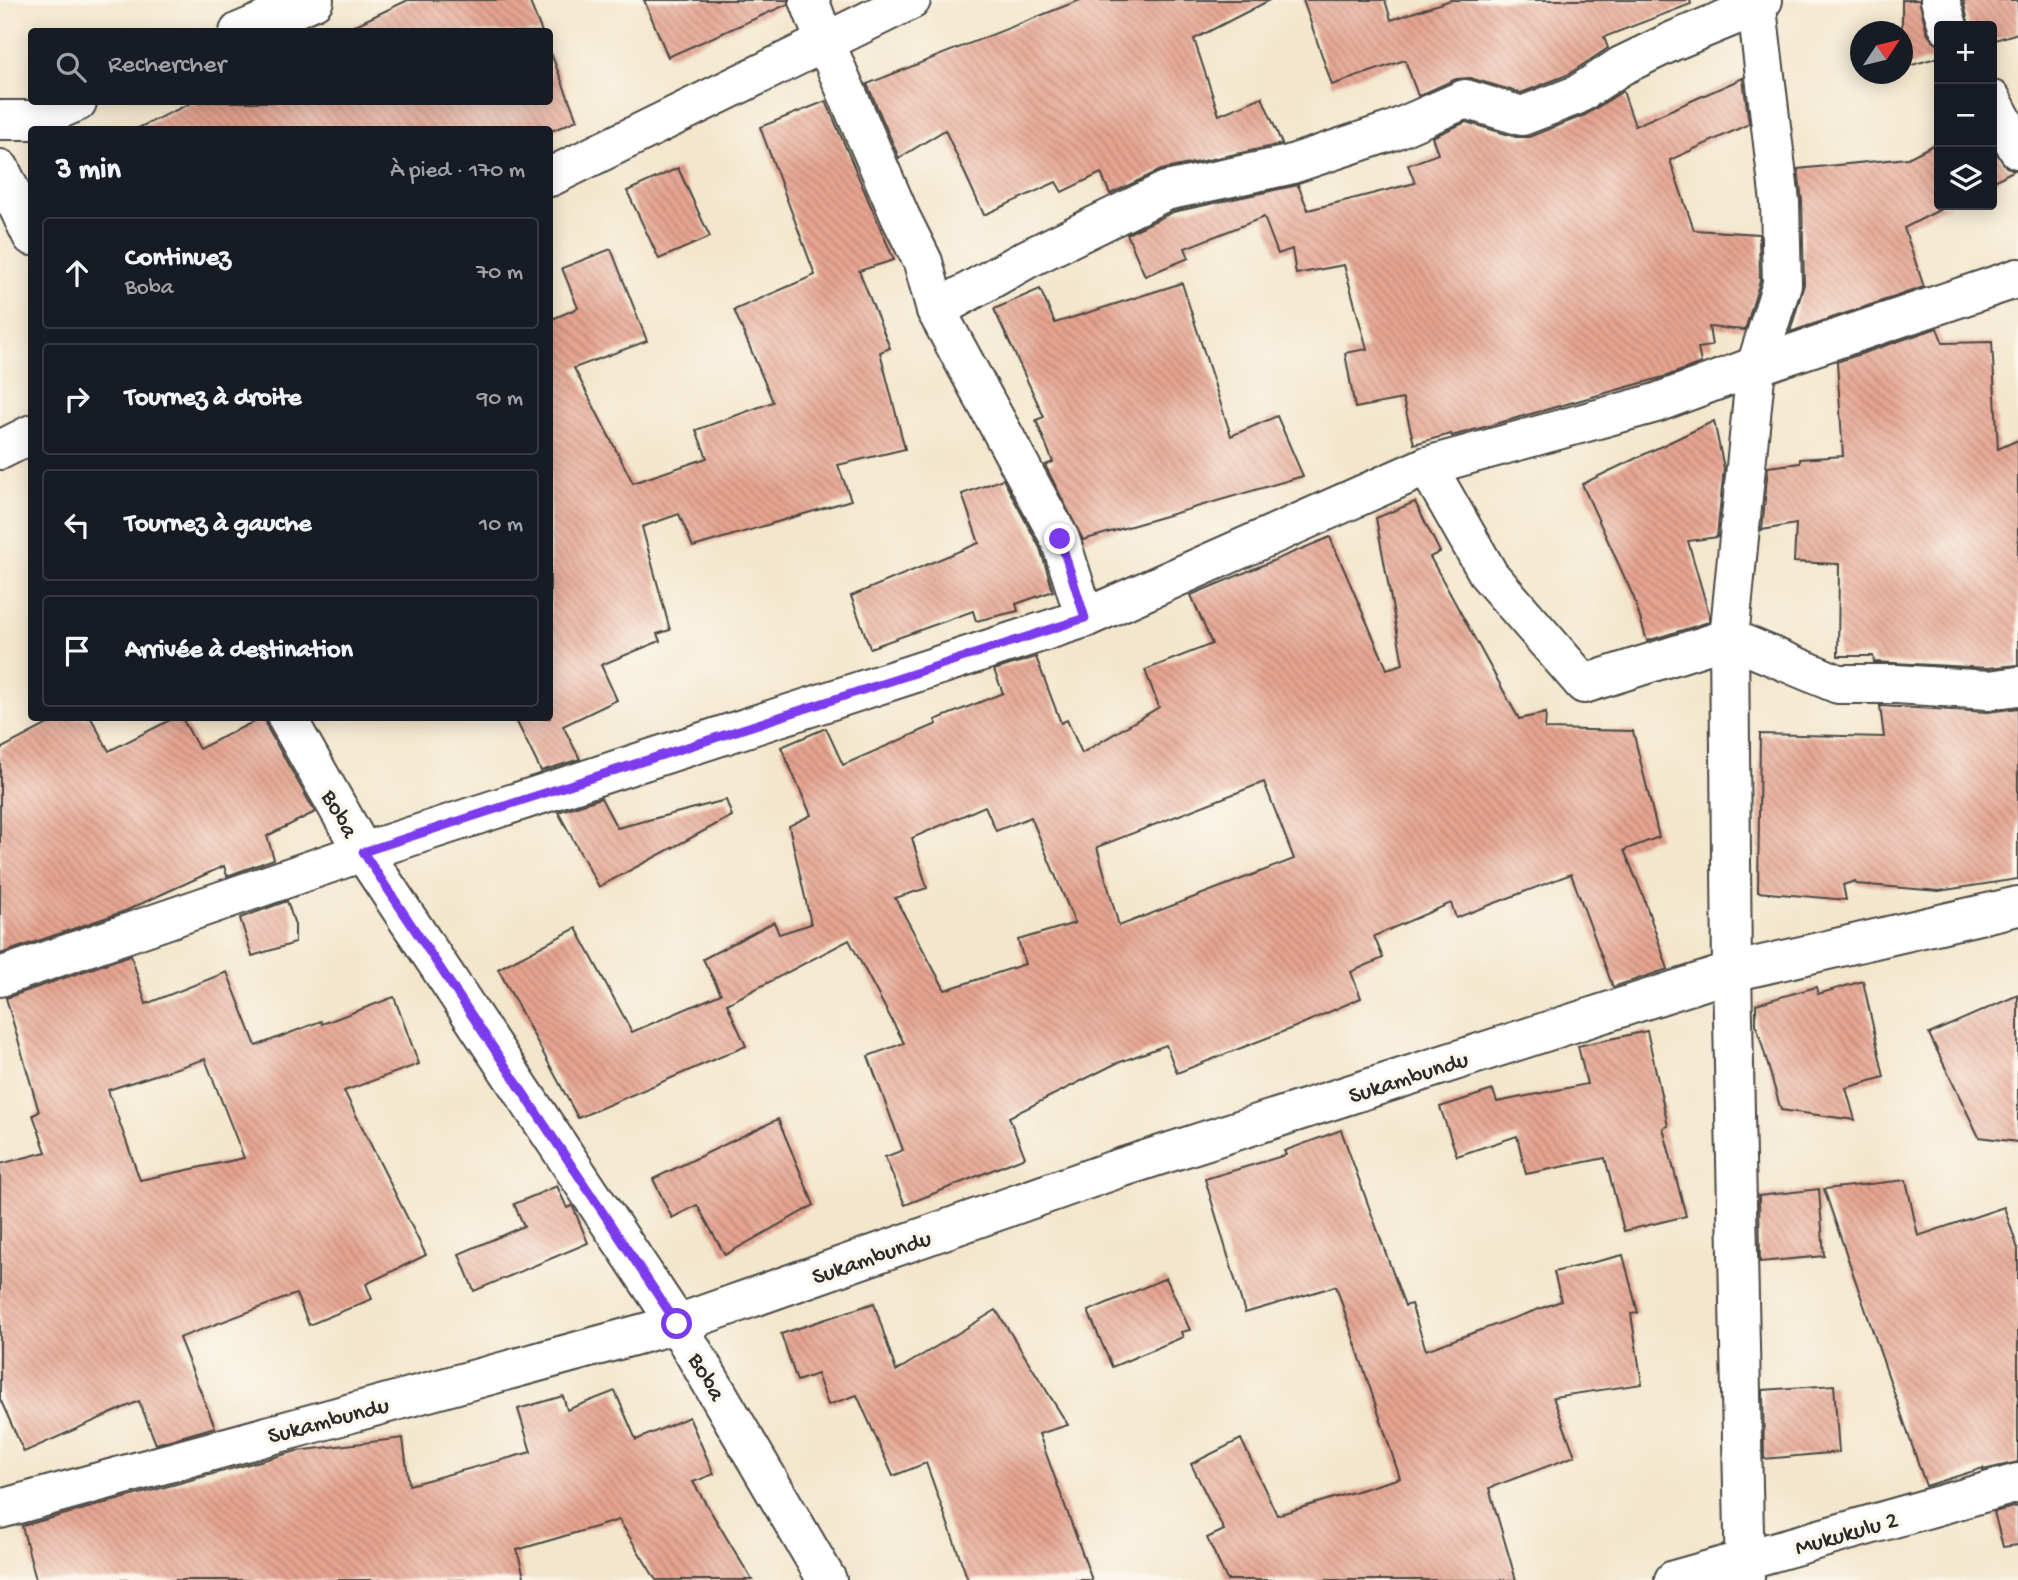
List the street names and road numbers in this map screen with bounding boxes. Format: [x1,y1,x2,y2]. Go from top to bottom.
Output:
street label: Boba [312,785,363,844]
street label: Sukambundu [1346,1046,1473,1112]
street label: Sukambundu [809,1225,936,1293]
street label: Boba [679,1348,731,1408]
street label: Sukambundu [265,1392,393,1452]
street label: Mukukulu 2 [1792,1507,1902,1564]

